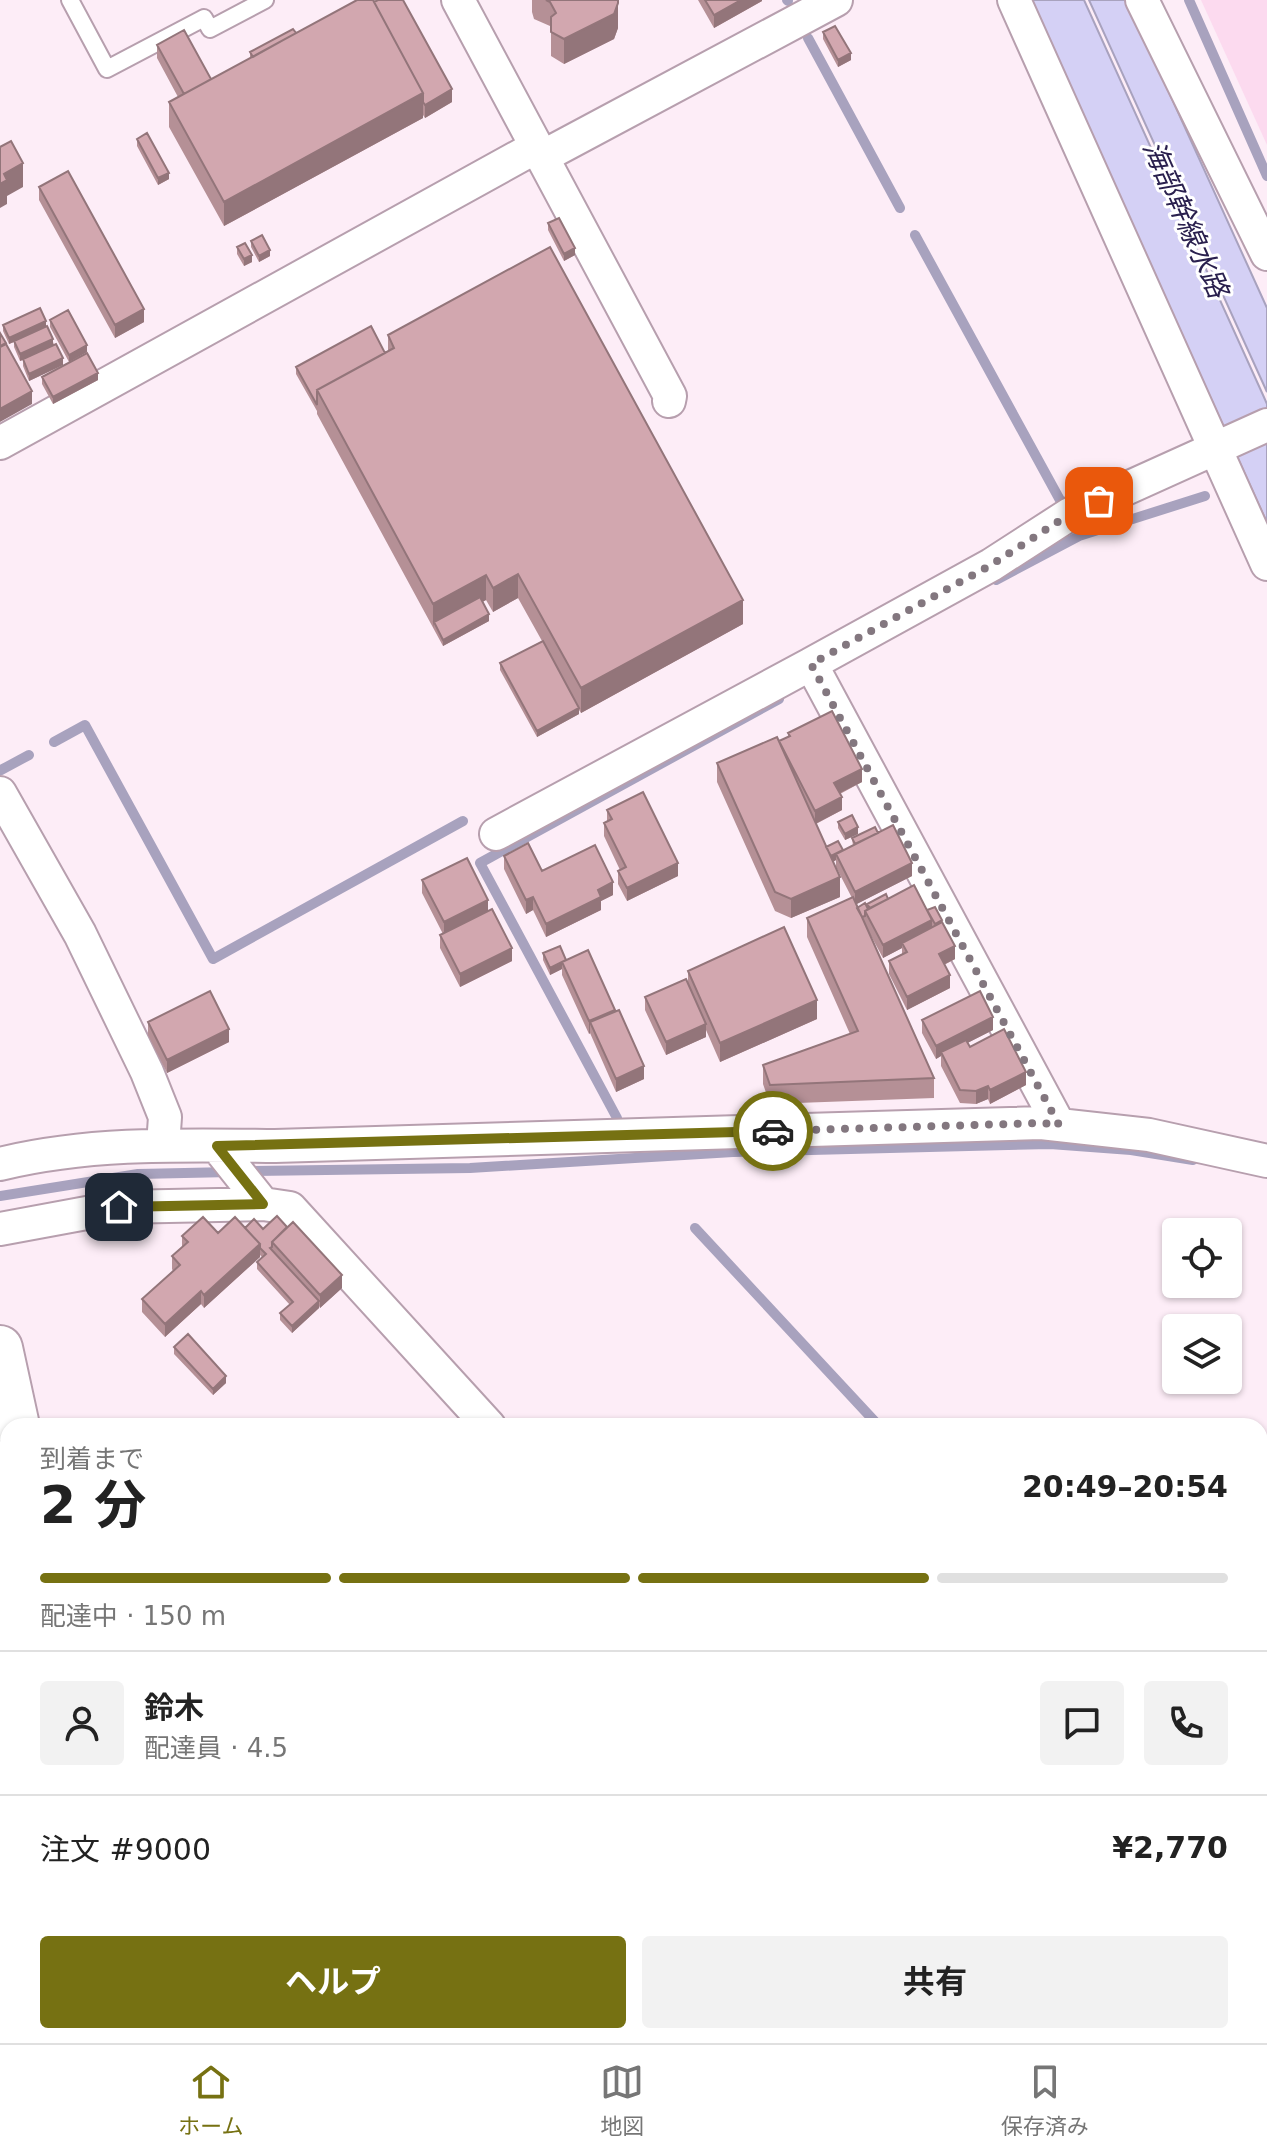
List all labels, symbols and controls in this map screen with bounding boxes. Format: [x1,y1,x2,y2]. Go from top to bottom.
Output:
water label: 海部幹線水路 [1136,136,1236,304]
pin [1065,467,1133,535]
icon: bag [1077,479,1121,523]
courier [733,1091,813,1171]
icon: car [751,1109,795,1153]
pin [85,1173,153,1241]
icon: home [97,1185,141,1229]
map controls [1162,1218,1242,1394]
button: locate [1162,1218,1242,1298]
button: layers [1162,1314,1242,1394]
text: 到着まで [40,1444,144,1474]
text: 20:49–20:54 [1022,1469,1228,1504]
text: 2 分 [40,1475,146,1535]
text: 配達中 · 150 m [40,1601,226,1631]
button: person [40,1681,124,1765]
button: chat [1040,1681,1124,1765]
button: phone [1144,1681,1228,1765]
text: 鈴木 [144,1690,204,1725]
text: 配達員 · 4.5 [144,1733,288,1763]
text: ¥2,770 [1112,1830,1228,1865]
text: 注文 #9000 [40,1832,211,1867]
button: ヘルプ [40,1936,626,2028]
button: 共有 [642,1936,1228,2028]
tab: ホーム [178,2060,244,2140]
tab: 地図 [600,2060,644,2140]
tab: 保存済み [1001,2060,1089,2140]

